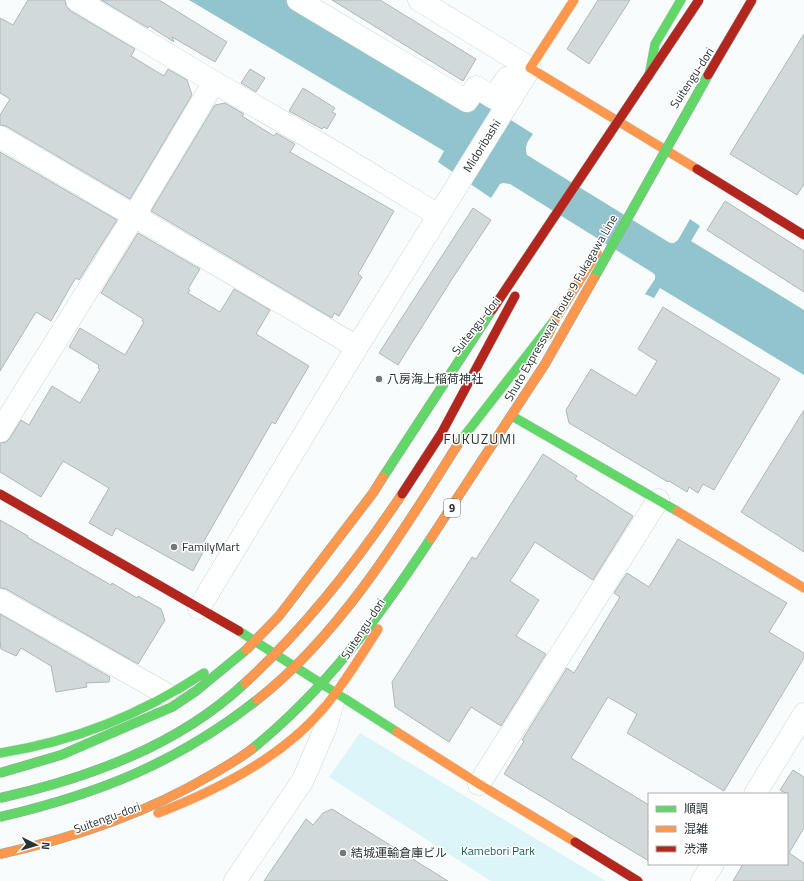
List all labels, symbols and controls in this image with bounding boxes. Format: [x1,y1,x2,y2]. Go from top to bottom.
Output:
street label: Suitengu-dori [665,43,718,112]
street label: Midoribashi [458,116,505,176]
street label: Shuto Expressway Route 9 Fukagawa Line [499,211,622,405]
street label: Suitengu-dori [447,292,504,359]
place label: 八房海上稲荷神社 [387,369,483,388]
marker: 八房海上稲荷神社 [374,374,384,384]
district label: FUKUZUMI [443,428,517,449]
road number: 9 [444,499,460,517]
place label: FamilyMart [182,537,240,556]
marker: FamilyMart [169,542,179,552]
street label: Suitengu-dori [336,594,389,663]
legend [648,793,788,865]
street label: Suitengu-dori [71,797,143,838]
text: 順調 [684,799,708,818]
text: 混雑 [684,819,708,838]
north arrow [16,825,56,865]
text: 渋滞 [684,839,708,858]
text: N [38,841,54,850]
park label: Kamebori Park [461,841,535,860]
place label: 結城運輸倉庫ビル [351,843,447,862]
marker: 結城運輸倉庫ビル [338,848,348,858]

